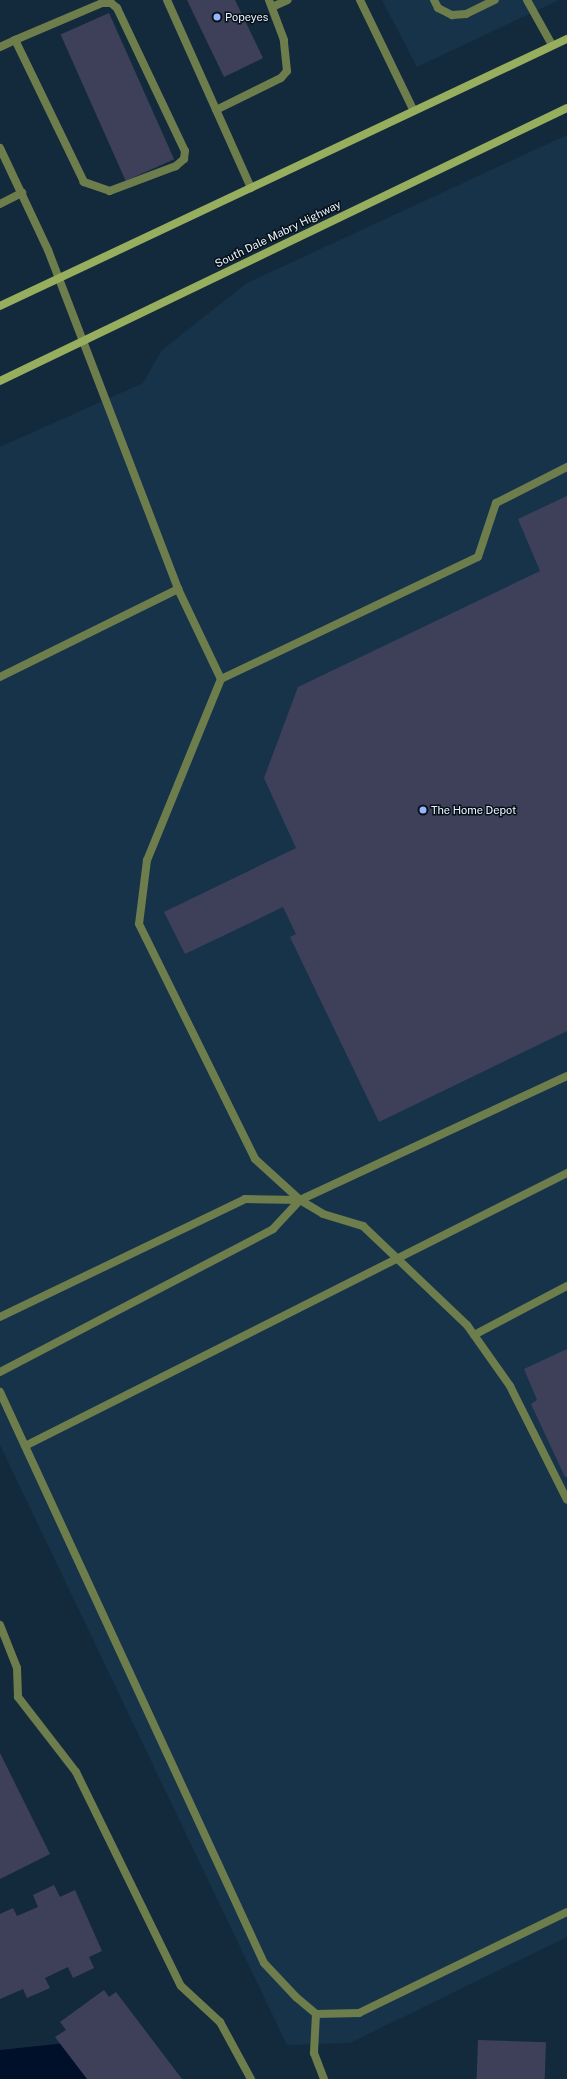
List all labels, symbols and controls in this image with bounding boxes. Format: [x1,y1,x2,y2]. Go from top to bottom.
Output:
place label: Popeyes [225,10,268,24]
marker: Popeyes [212,12,222,22]
street label: South Dale Mabry Highway [213,198,343,270]
place label: The Home Depot [431,803,516,817]
marker: The Home Depot [418,805,428,815]

